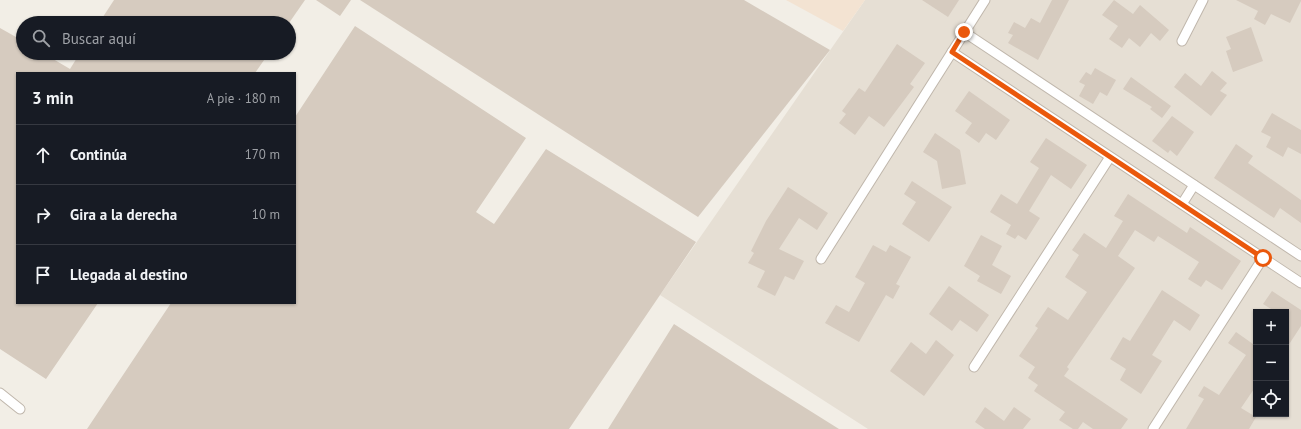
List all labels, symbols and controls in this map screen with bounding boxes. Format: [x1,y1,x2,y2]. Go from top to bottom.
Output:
search box [16,16,296,60]
route end [955,23,973,41]
icon: search [30,27,52,49]
text: Buscar aquí [62,29,136,48]
text: 3 min [32,87,73,109]
text: A pie · 180 m [207,90,280,107]
icon: ahead [32,144,54,166]
text: Continúa [70,145,127,164]
text: 170 m [245,146,280,163]
icon: right [32,204,54,226]
text: Gira a la derecha [70,205,177,224]
text: 10 m [252,206,280,223]
route start [1254,249,1272,267]
icon: arrive [32,264,54,286]
text: Llegada al destino [70,265,188,284]
map controls [1253,309,1289,417]
button: + [1253,309,1289,345]
button: − [1253,345,1289,381]
button: locate [1253,381,1289,417]

